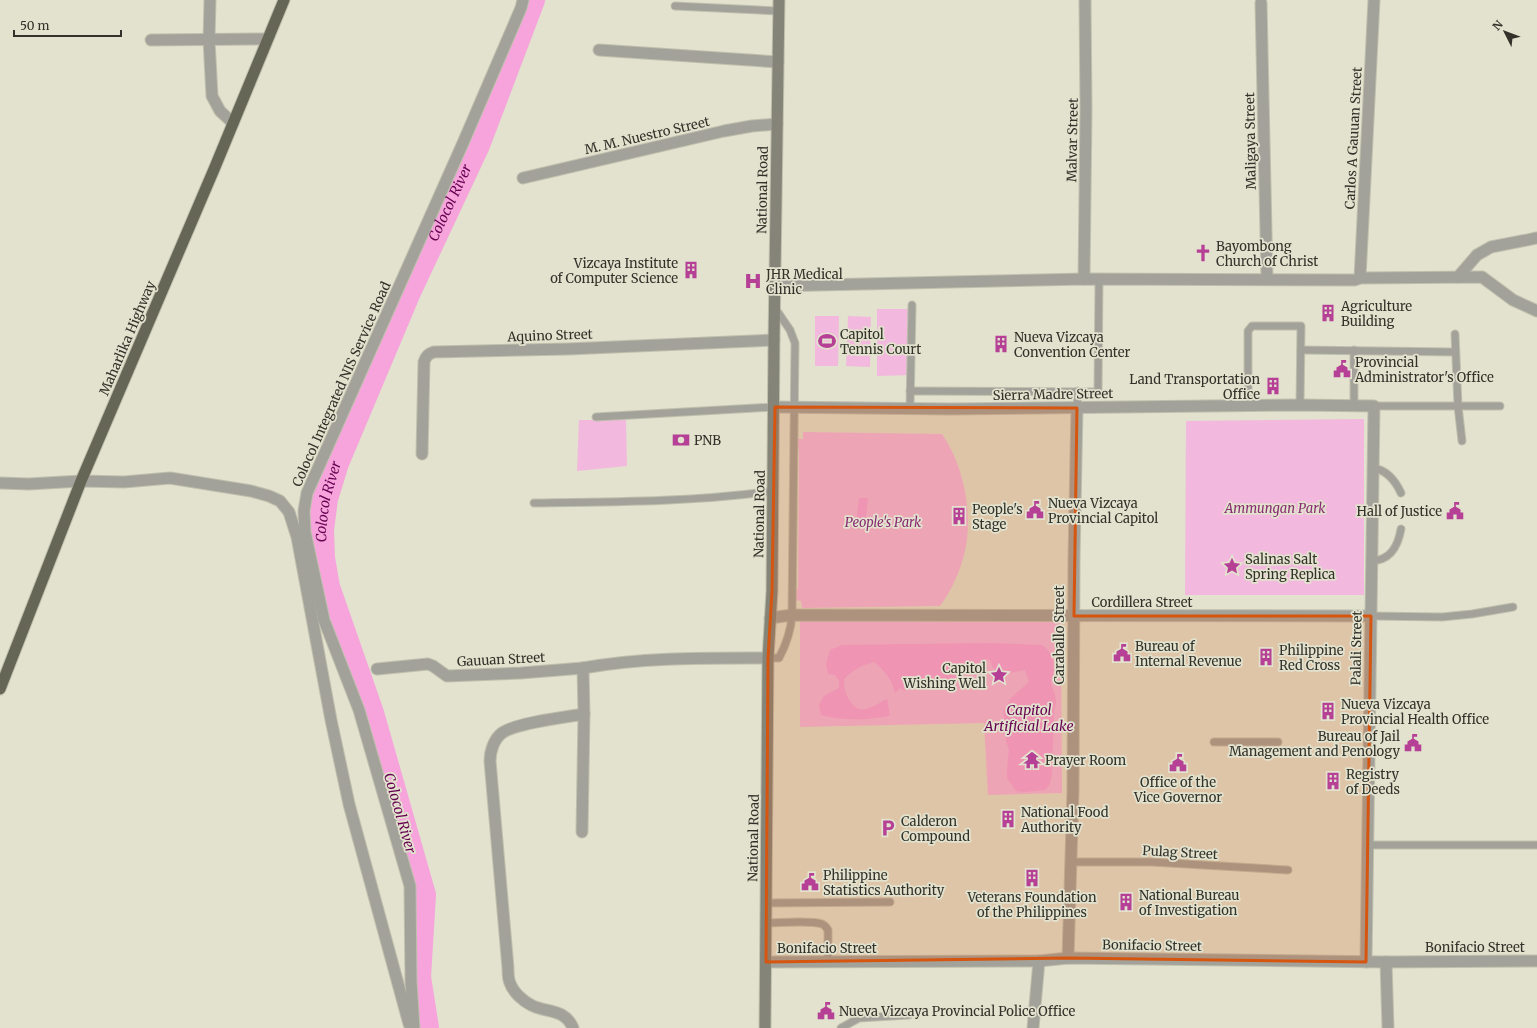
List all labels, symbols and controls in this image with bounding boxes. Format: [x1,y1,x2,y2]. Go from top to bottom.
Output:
scale bar [14,12,121,38]
north arrow [1485,12,1525,52]
text: N [1489,17,1506,33]
text: 50 m [20,18,49,33]
street label: Carlos A Gauuan Street [1341,66,1366,210]
street label: Maligaya Street [1241,92,1260,190]
street label: Malvar Street [1063,98,1082,182]
street label: M. M. Nuestro Street [583,113,711,158]
street label: National Road [753,146,772,234]
water label: Colocol River [424,161,476,244]
place label: Bayombong Church of Christ [1216,238,1318,270]
church icon: Bayombong Church of Christ [1193,243,1213,263]
place label: Vizcaya Institute of Computer Science [550,255,678,287]
building icon: Vizcaya Institute of Computer Science [681,260,701,280]
place label: JHR Medical Clinic [765,266,843,298]
hospital icon: JHR Medical Clinic [743,271,763,291]
street label: Maharlika Highway [96,278,160,398]
street label: Colocol Integrated NIS Service Road [288,279,395,489]
place label: Agriculture Building [1340,298,1412,330]
building icon: Agriculture Building [1318,303,1338,323]
street label: Aquino Street [506,326,593,346]
place label: Capitol Tennis Court [840,326,921,358]
place label: Nueva Vizcaya Convention Center [1014,329,1130,361]
sports icon: Capitol Tennis Court [817,331,837,351]
building icon: Nueva Vizcaya Convention Center [991,334,1011,354]
place label: Provincial Administrator's Office [1354,354,1494,386]
public building icon: Provincial Administrator's Office [1332,359,1352,379]
place label: Land Transportation Office [1129,371,1260,403]
building icon: Land Transportation Office [1263,376,1283,396]
street label: Sierra Madre Street [993,385,1113,404]
bank icon: PNB [671,430,691,450]
place label: PNB [694,432,721,449]
water label: Colocol River [312,459,345,543]
street label: National Road [750,470,769,558]
place label: Nueva Vizcaya Provincial Capitol [1048,495,1158,527]
public building icon: Nueva Vizcaya Provincial Capitol [1025,500,1045,520]
park label: Ammungan Park [1224,500,1325,517]
place label: People's Stage [972,501,1023,533]
public building icon: Hall of Justice [1445,501,1465,521]
place label: Hall of Justice [1357,503,1442,520]
building icon: People's Stage [949,506,969,526]
park label: People's Park [845,514,921,531]
place label: Salinas Salt Spring Replica [1245,551,1335,583]
place icon: Salinas Salt Spring Replica [1222,556,1242,576]
street label: Caraballo Street [1051,586,1068,685]
street label: Cordillera Street [1091,594,1193,611]
street label: Palali Street [1347,610,1366,686]
place label: Bureau of Internal Revenue [1135,638,1242,670]
place label: Philippine Red Cross [1279,642,1344,674]
public building icon: Bureau of Internal Revenue [1112,643,1132,663]
building icon: Philippine Red Cross [1256,647,1276,667]
street label: Gauuan Street [457,649,546,670]
place label: Capitol Wishing Well [902,660,986,692]
place icon: Capitol Wishing Well [989,665,1009,685]
place label: Nueva Vizcaya Provincial Health Office [1341,696,1489,728]
water label: Capitol Artificial Lake [983,701,1074,735]
building icon: Nueva Vizcaya Provincial Health Office [1318,701,1338,721]
place label: Bureau of Jail Management and Penology [1229,728,1400,760]
public building icon: Bureau of Jail Management and Penology [1403,733,1423,753]
temple icon: Prayer Room [1022,750,1042,770]
place label: Prayer Room [1045,752,1126,769]
public building icon: Office of the Vice Governor [1168,753,1188,773]
place label: Registry of Deeds [1346,766,1400,798]
water label: Colocol River [380,771,420,856]
building icon: Registry of Deeds [1323,771,1343,791]
place label: Office of the Vice Governor [1133,774,1222,806]
street label: National Road [744,794,763,882]
place label: National Food Authority [1020,804,1109,836]
building icon: National Food Authority [998,809,1018,829]
place label: Calderon Compound [901,813,970,845]
parking icon: Calderon Compound [878,818,898,838]
street label: Pulag Street [1142,842,1218,863]
place label: Philippine Statistics Authority [823,867,945,899]
building icon: Veterans Foundation of the Philippines [1022,868,1042,888]
public building icon: Philippine Statistics Authority [800,872,820,892]
place label: National Bureau of Investigation [1139,887,1240,919]
place label: Veterans Foundation of the Philippines [966,889,1097,921]
building icon: National Bureau of Investigation [1116,892,1136,912]
street label: Bonifacio Street [1102,936,1202,955]
street label: Bonifacio Street [1425,939,1525,956]
street label: Bonifacio Street [777,940,877,957]
public building icon: Nueva Vizcaya Provincial Police Office [816,1001,836,1021]
place label: Nueva Vizcaya Provincial Police Office [839,1003,1076,1020]

